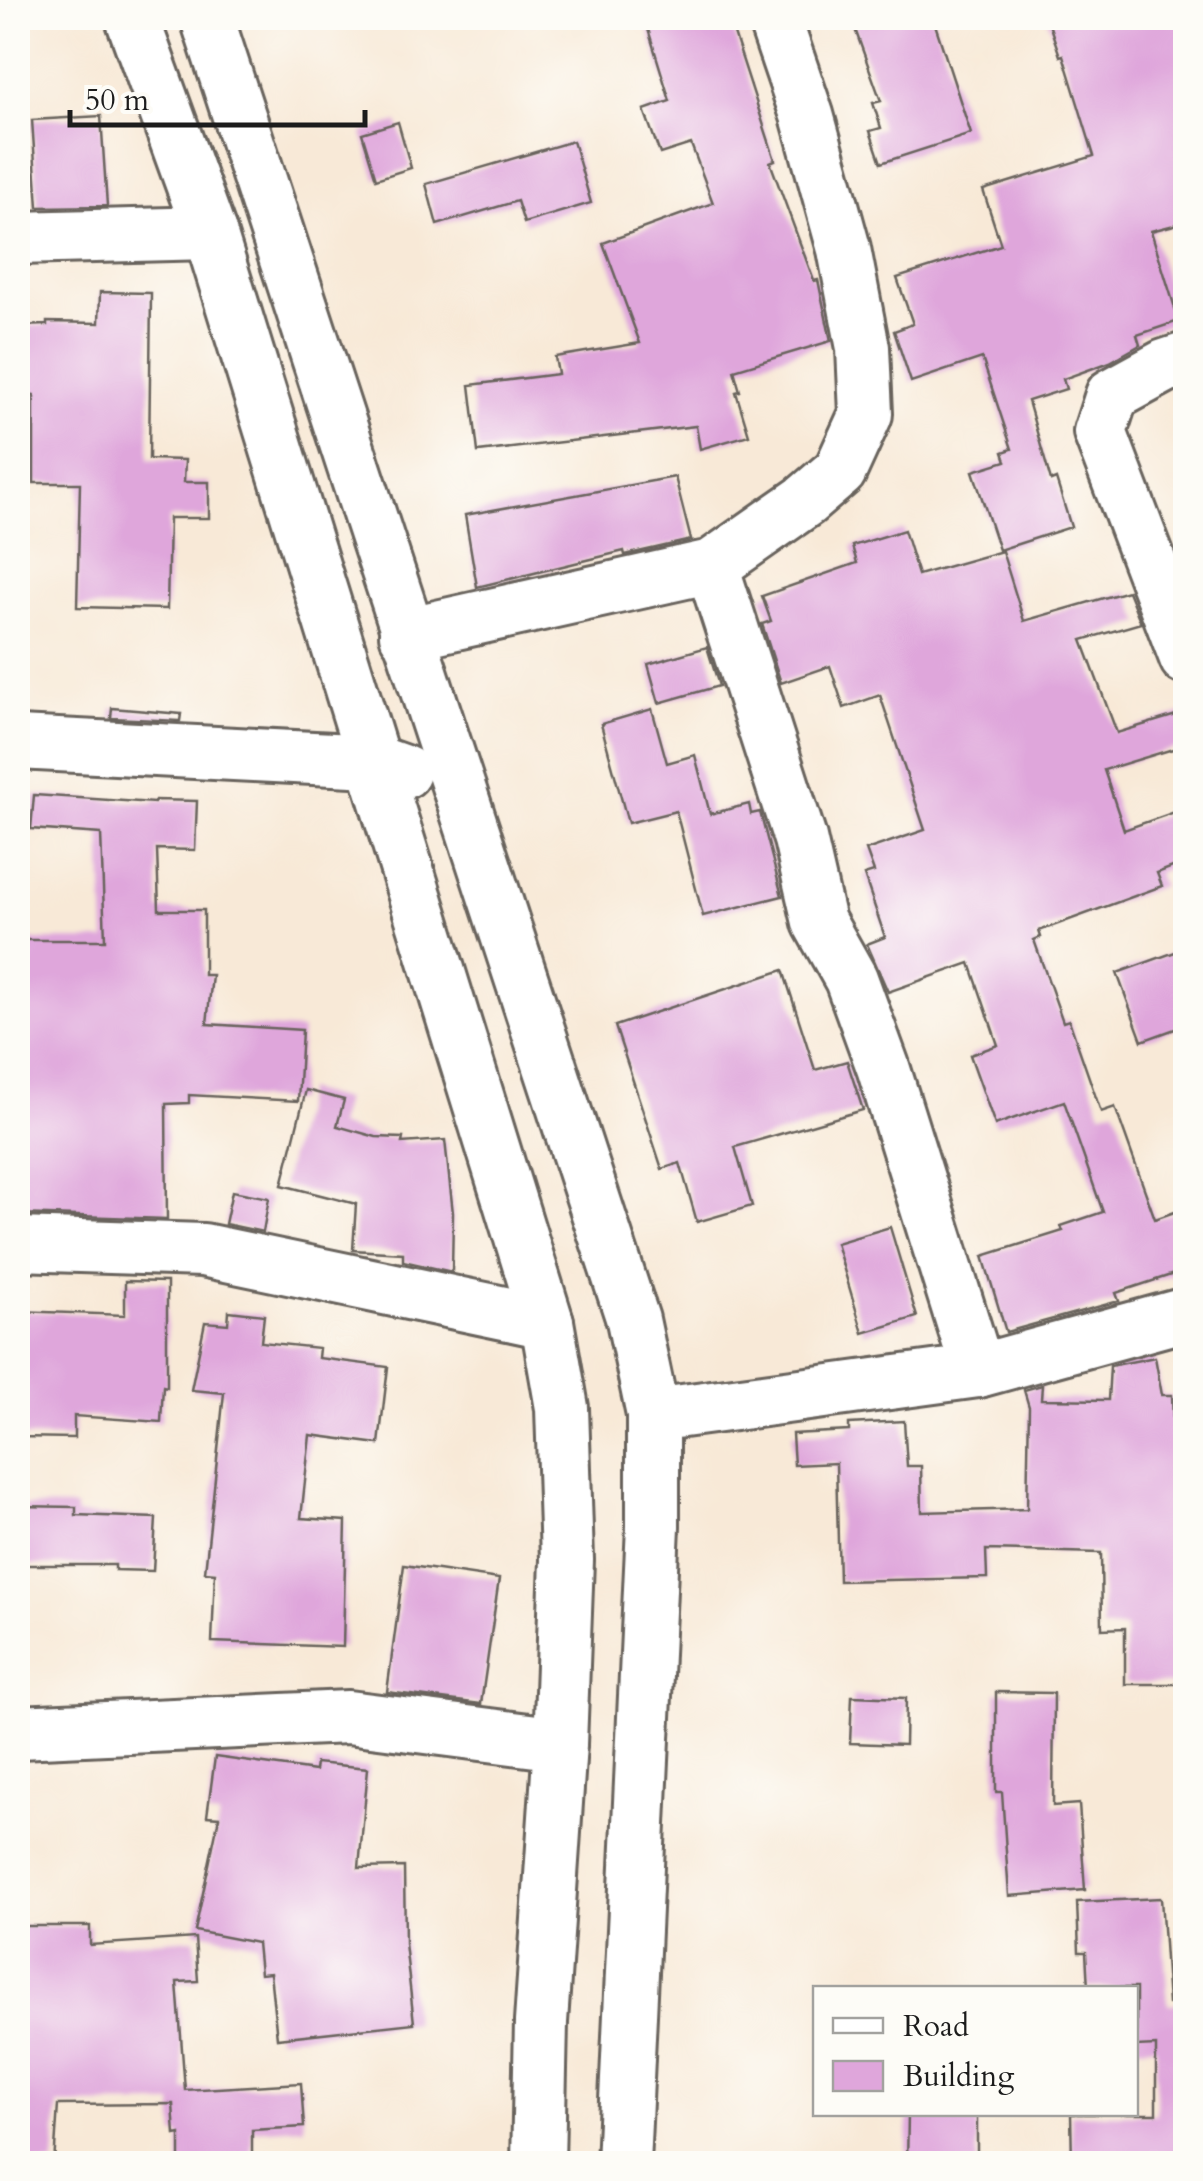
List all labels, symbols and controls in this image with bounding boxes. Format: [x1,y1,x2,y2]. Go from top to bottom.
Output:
scale bar [70,65,365,127]
text: 50 m [85,80,150,121]
legend [813,1986,1138,2116]
text: Road [903,2006,969,2047]
text: Building [903,2056,1014,2097]

